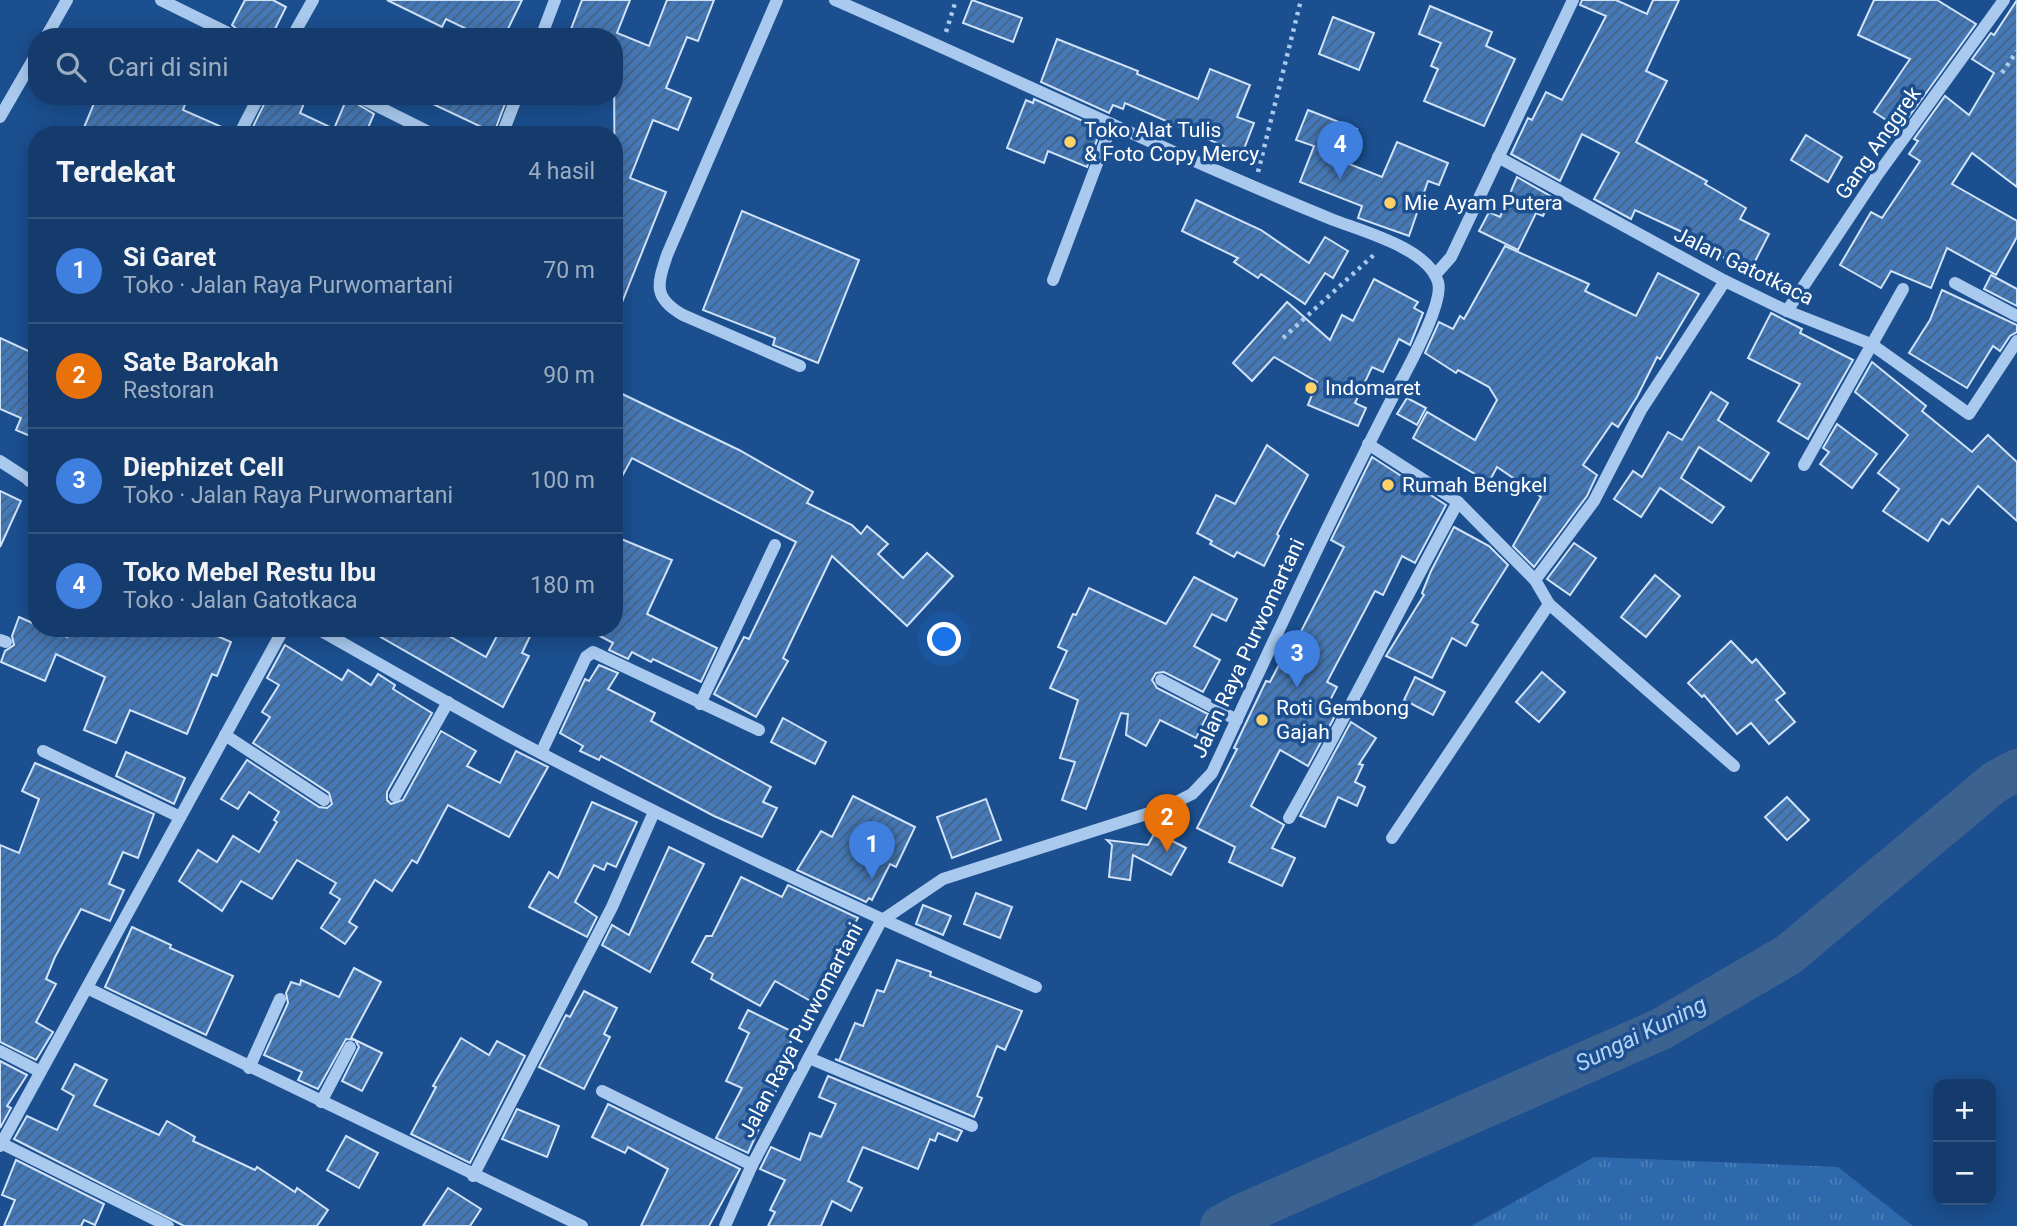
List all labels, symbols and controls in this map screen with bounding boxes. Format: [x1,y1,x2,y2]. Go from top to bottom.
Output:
search box [28,28,623,105]
icon: search [52,48,90,86]
text: Cari di sini [108,52,229,82]
street label: Gang Anggrek [1830,82,1926,204]
place label: Toko Alat Tulis & Foto Copy Mercy [1084,118,1259,166]
pin: 4 [1317,121,1363,179]
marker: Toko Alat Tulis & Foto Copy Mercy [1062,134,1078,150]
text: Terdekat [56,154,175,189]
text: 4 hasil [528,158,595,185]
place label: Mie Ayam Putera [1404,191,1563,215]
marker: Mie Ayam Putera [1382,195,1398,211]
street label: Jalan Gatotkaca [1670,222,1818,310]
text: Si Garet [123,242,216,272]
text: 1 [72,257,86,284]
text: 70 m [543,257,595,284]
text: Toko · Jalan Raya Purwomartani [123,272,453,299]
text: Sate Barokah [123,347,279,377]
text: 2 [72,362,86,389]
text: 90 m [543,362,595,389]
place label: Indomaret [1325,376,1421,400]
text: Restoran [123,377,214,404]
marker: Indomaret [1303,380,1319,396]
text: Diephizet Cell [123,452,284,482]
text: 3 [72,467,86,494]
text: 100 m [530,467,595,494]
place label: Rumah Bengkel [1402,473,1547,497]
marker: Rumah Bengkel [1380,477,1396,493]
text: Toko · Jalan Raya Purwomartani [123,482,453,509]
street label: Jalan Raya Purwomartani [1187,534,1309,762]
text: Toko Mebel Restu Ibu [123,557,376,587]
text: 4 [72,572,86,599]
text: 180 m [530,572,595,599]
text: Toko · Jalan Gatotkaca [123,587,357,614]
your location [927,622,961,656]
pin: 3 [1274,630,1320,688]
place label: Roti Gembong Gajah [1276,696,1409,744]
marker: Roti Gembong Gajah [1254,712,1270,728]
pin: 2 [1144,794,1190,852]
pin: 1 [849,821,895,879]
street label: Jalan Raya Purwomartani [734,919,868,1141]
water label: Sungai Kuning [1571,991,1711,1077]
map controls [1933,1079,1996,1205]
button: + [1933,1079,1996,1142]
button: − [1933,1142,1996,1205]

